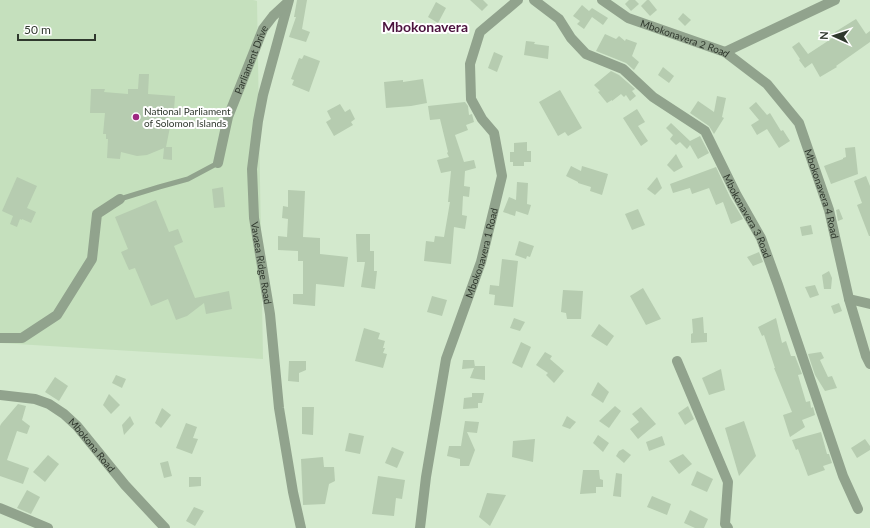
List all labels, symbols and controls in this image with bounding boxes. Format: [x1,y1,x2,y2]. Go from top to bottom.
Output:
scale bar [18,16,95,42]
north arrow [814,16,854,56]
street label: Mbokonavera 2 Road [639,17,732,59]
district label: Mbokonavera [382,18,468,35]
text: 50 m [24,22,51,37]
street label: Parliament Drive [232,22,270,96]
text: N [817,31,830,40]
place label: National Parliament of Solomon Islands [144,105,231,129]
marker: National Parliament of Solomon Islands [131,112,141,122]
street label: Mbokonavera 4 Road [802,147,841,240]
street label: Mbokonavera 3 Road [721,172,774,260]
street label: Mbokonavera 1 Road [462,207,500,300]
street label: Vavaea Ridge Road [249,221,274,305]
street label: Mbokona Road [66,416,118,474]

